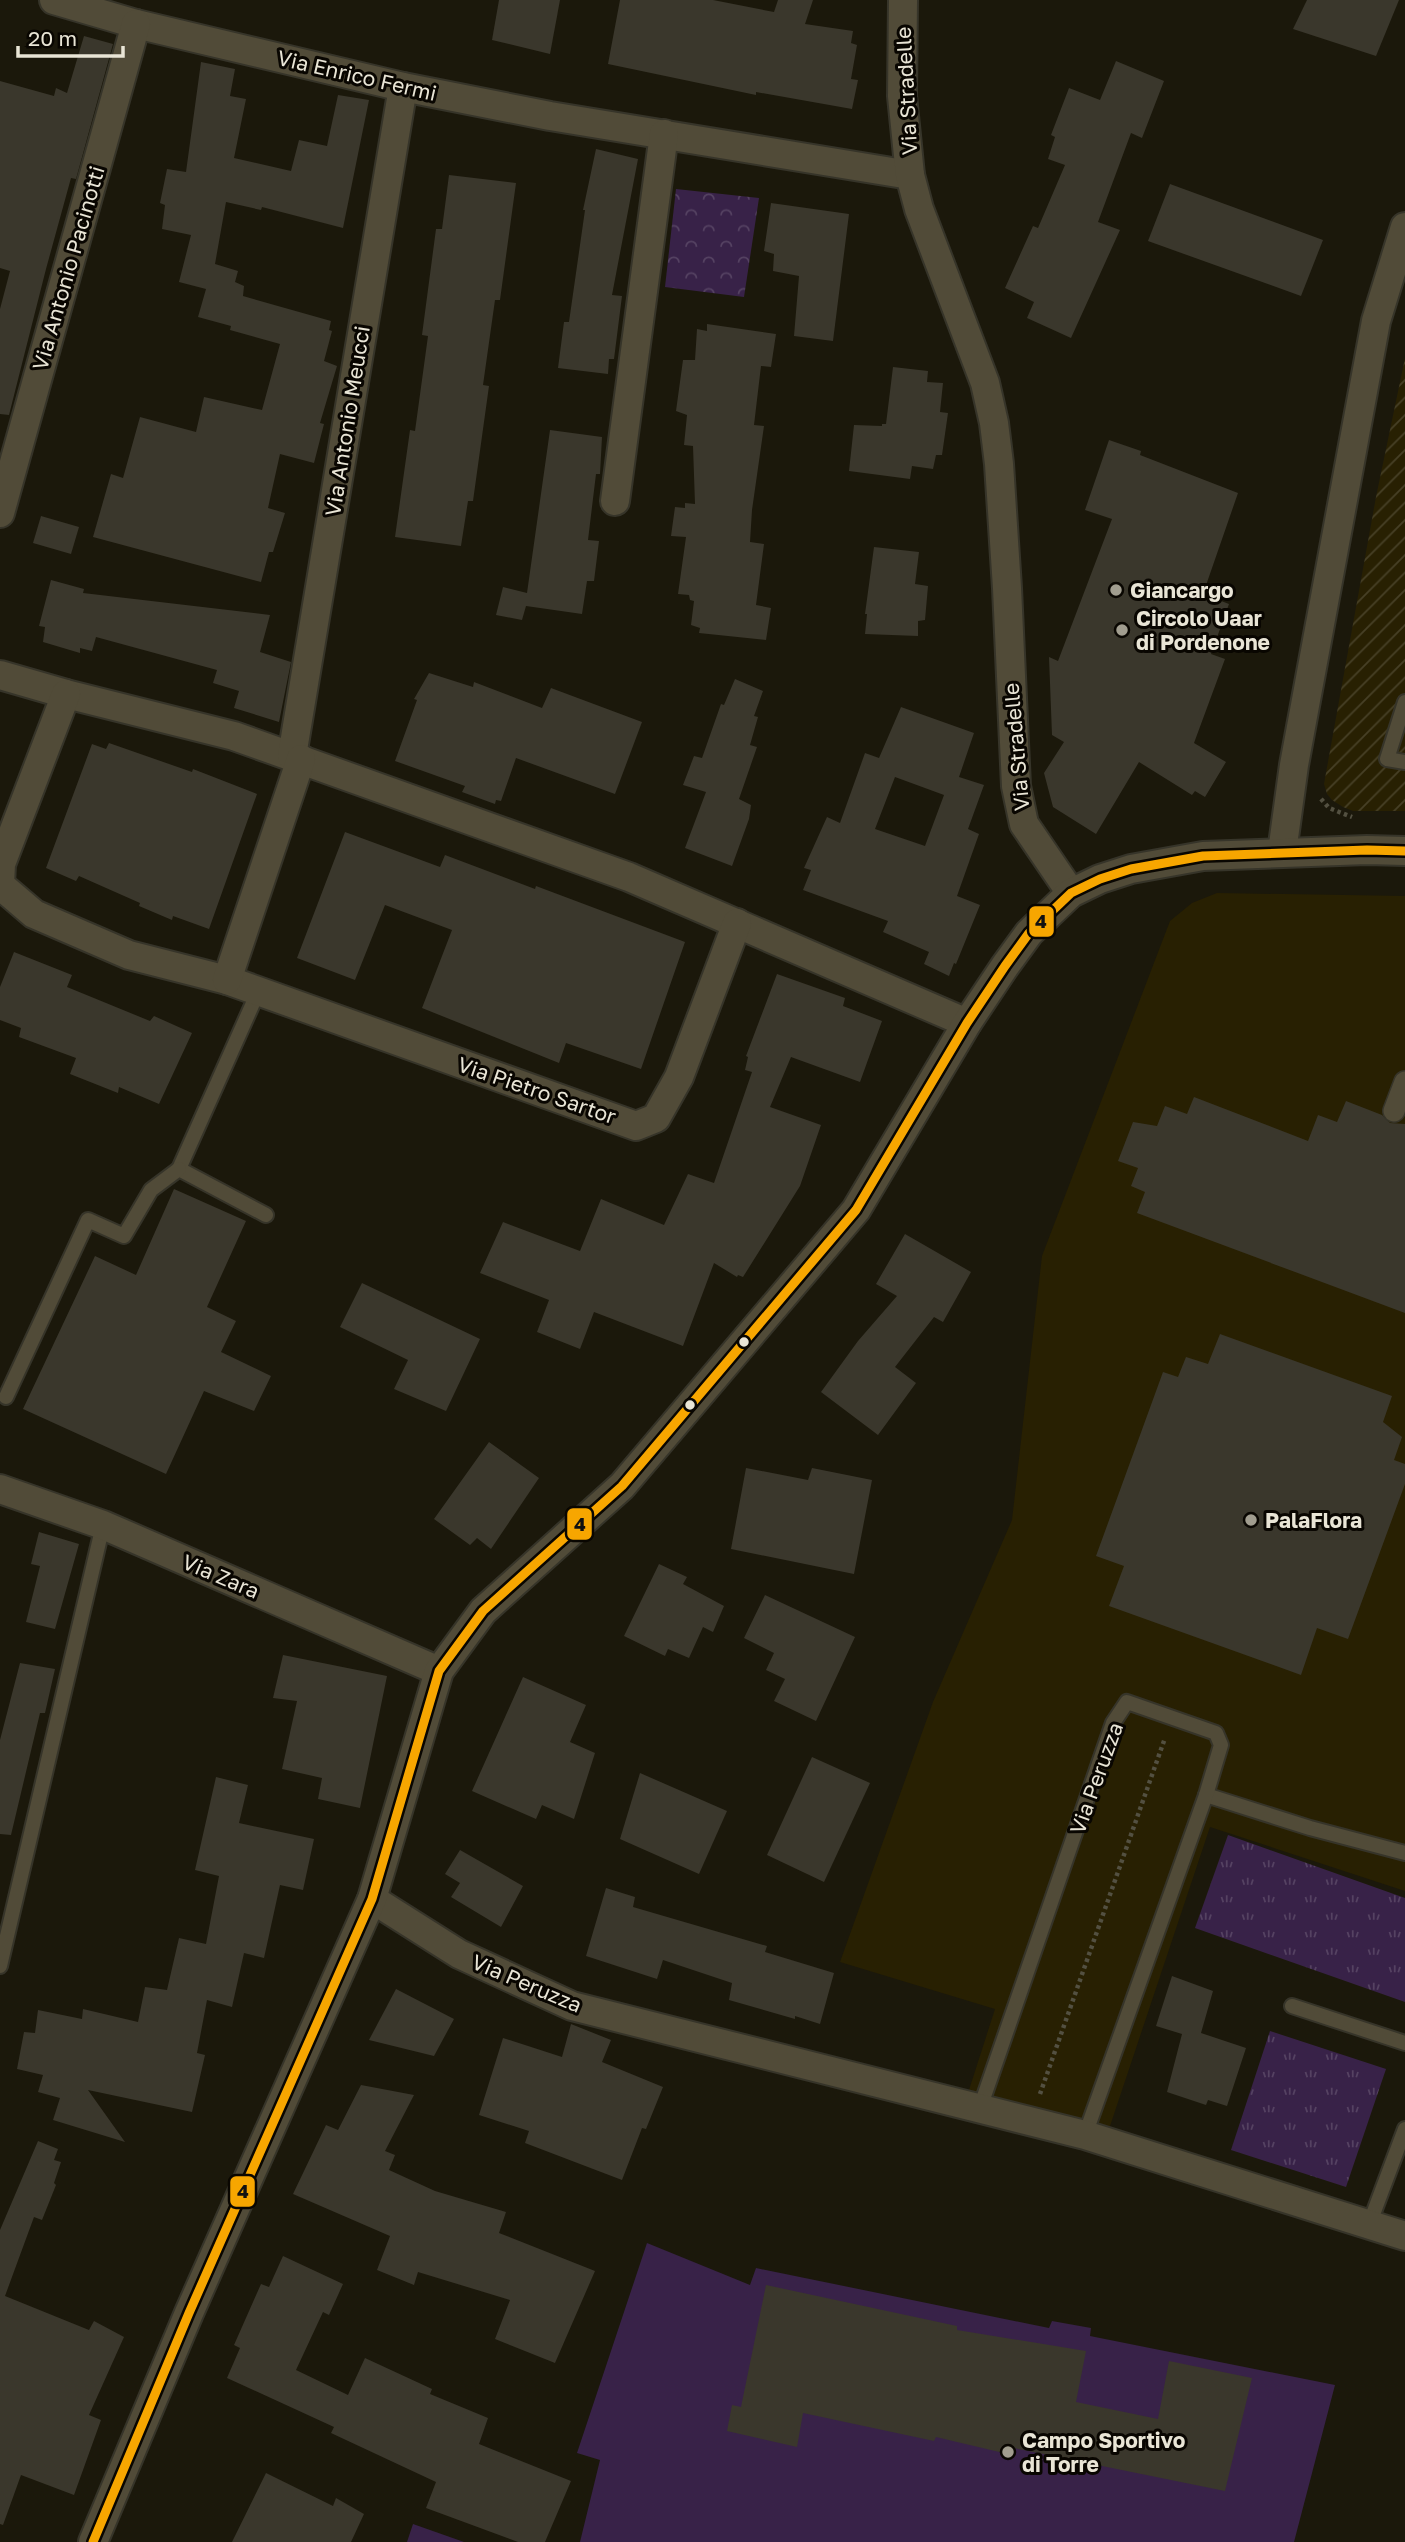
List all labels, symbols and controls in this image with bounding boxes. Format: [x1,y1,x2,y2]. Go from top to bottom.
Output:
scale bar [18,14,122,58]
text: 20 m [28,25,77,51]
street label: Via Stradelle [890,26,922,156]
street label: Via Enrico Fermi [275,44,439,106]
street label: Via Antonio Pacinotti [26,163,110,373]
street label: Via Antonio Meucci [319,324,375,518]
place label: Giancargo [1130,577,1234,603]
marker: Giancargo [1108,582,1124,598]
place label: Circolo Uaar di Pordenone [1136,605,1270,655]
marker: Circolo Uaar di Pordenone [1114,622,1130,638]
street label: Via Stradelle [997,682,1035,812]
line badge: 4 [1028,905,1055,938]
text: 4 [1035,909,1047,932]
street label: Via Pietro Sartor [454,1051,620,1129]
unlabelled marker [737,1335,751,1349]
unlabelled marker [683,1398,697,1412]
line badge: 4 [566,1507,593,1541]
place label: PalaFlora [1265,1507,1362,1533]
text: 4 [574,1512,586,1535]
marker: PalaFlora [1243,1512,1259,1528]
street label: Via Zara [179,1548,263,1604]
street label: Via Peruzza [1064,1719,1128,1837]
street label: Via Peruzza [468,1948,586,2018]
line badge: 4 [229,2175,256,2208]
text: 4 [237,2179,249,2202]
place label: Campo Sportivo di Torre [1022,2427,1185,2477]
marker: Campo Sportivo di Torre [1000,2444,1016,2460]

